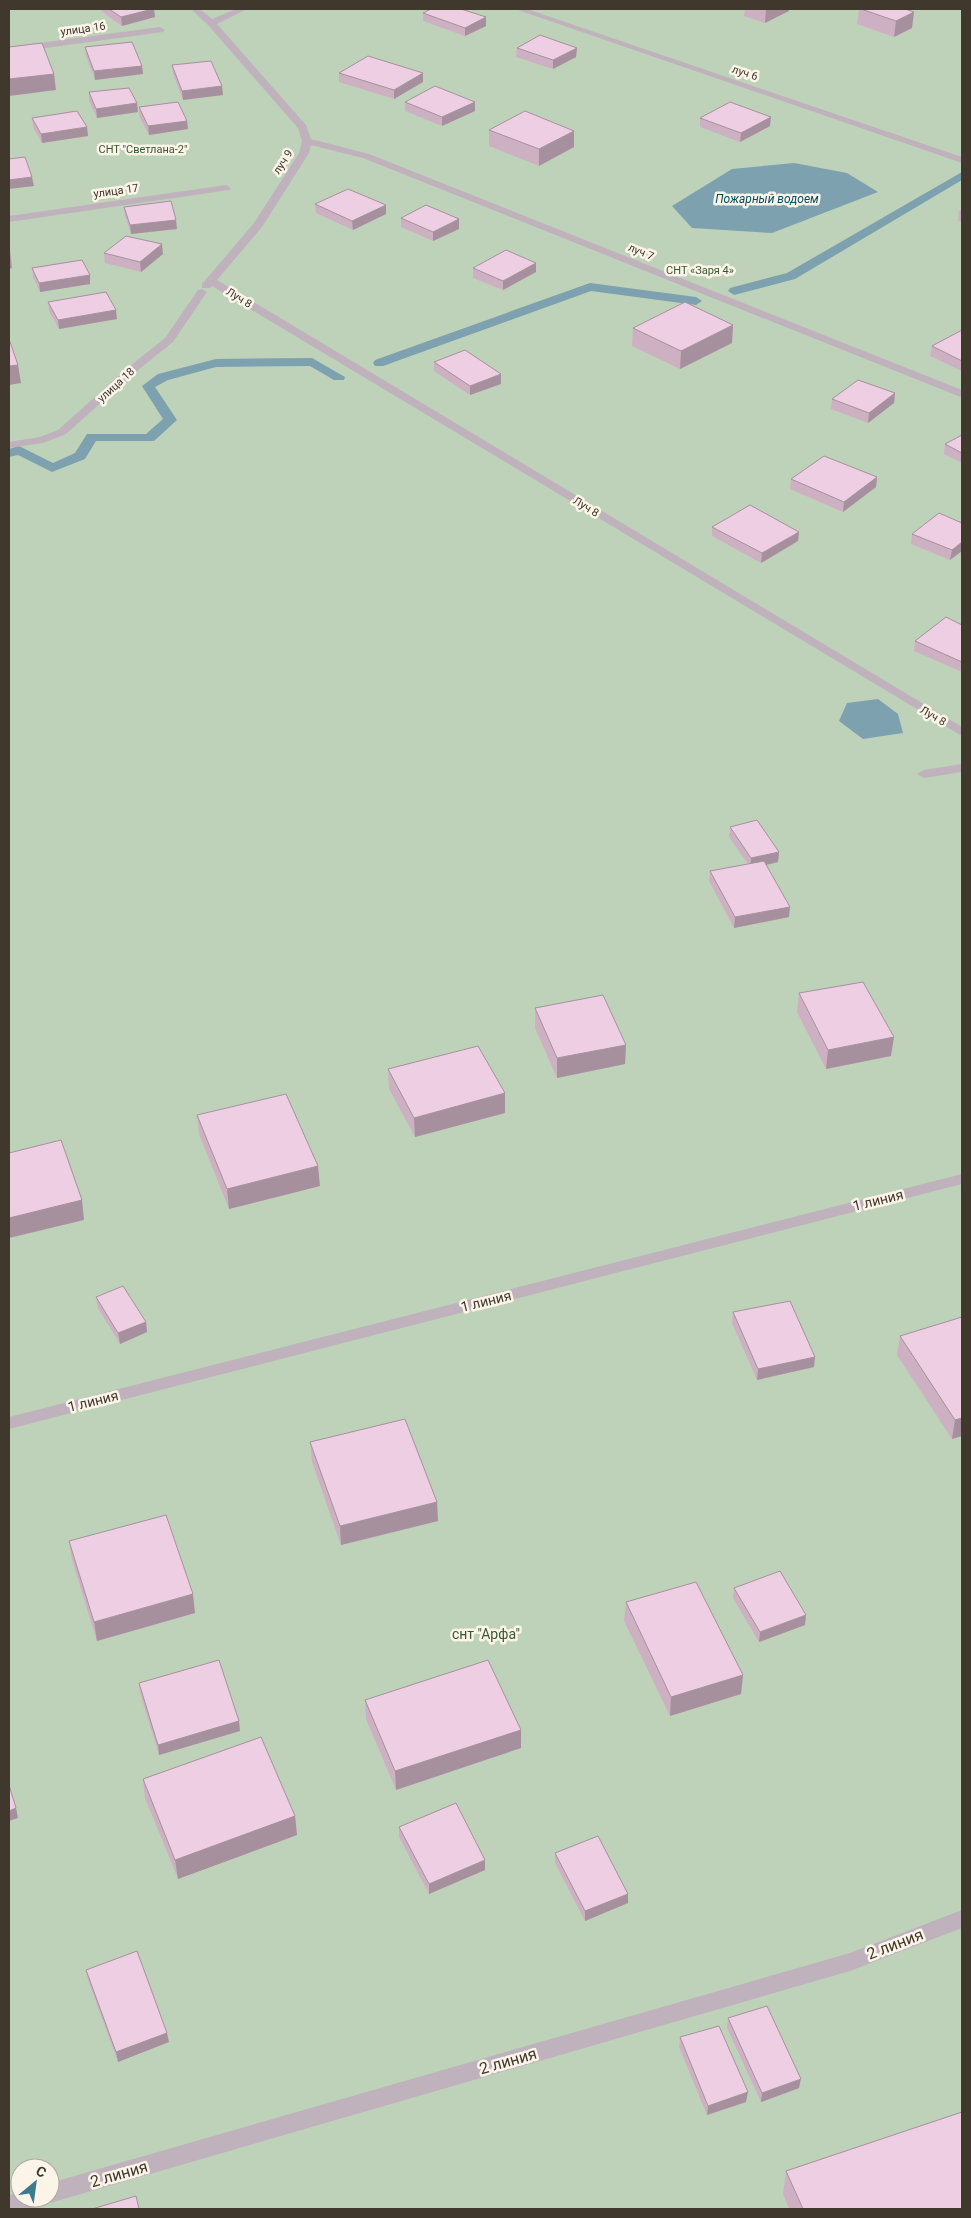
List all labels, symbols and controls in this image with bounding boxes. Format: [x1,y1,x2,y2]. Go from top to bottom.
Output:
street label: улица 16 [60,19,106,39]
street label: луч 6 [730,63,760,83]
park label: СНТ "Светлана-2" [99,143,187,156]
street label: луч 9 [270,147,296,177]
street label: улица 17 [93,181,139,201]
water label: Пожарный водоем [715,192,819,206]
street label: луч 7 [626,241,656,263]
park label: СНТ «Заря 4» [666,264,734,277]
street label: Луч 8 [224,285,254,311]
street label: улица 18 [95,365,137,405]
street label: Луч 8 [571,494,601,520]
street label: Луч 8 [918,703,948,729]
street label: 1 линия [851,1186,905,1214]
street label: 1 линия [459,1287,513,1315]
street label: 1 линия [66,1387,120,1415]
park label: снт "Арфа" [452,1626,520,1642]
street label: 2 линия [864,1925,926,1963]
street label: 2 линия [477,2044,539,2078]
street label: 2 линия [88,2157,150,2191]
north arrow [10,2158,60,2208]
text: С [33,2162,49,2181]

